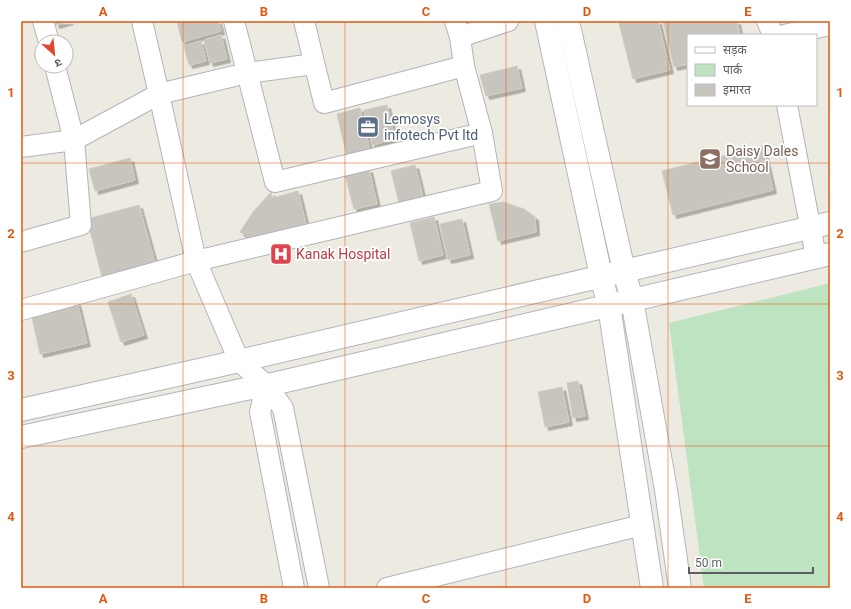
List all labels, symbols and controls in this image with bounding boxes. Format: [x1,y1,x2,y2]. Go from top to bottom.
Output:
text: A [99,4,108,19]
text: B [260,4,268,19]
text: C [422,4,431,19]
text: D [583,4,591,19]
text: E [744,4,752,19]
north arrow [34,34,74,74]
legend [687,34,817,106]
text: सड़क [723,43,748,57]
text: उ [52,55,64,70]
text: पार्क [723,63,743,77]
text: इमारत [723,83,752,97]
text: 1 [7,85,15,100]
text: 1 [836,85,844,100]
place label: Lemosys infotech Pvt ltd [384,111,478,143]
office icon: Lemosys infotech Pvt ltd [355,114,381,140]
place label: Daisy Dales School [726,143,798,175]
school or university icon: Daisy Dales School [697,146,723,172]
text: 2 [7,226,15,241]
text: 2 [836,226,844,241]
hospital icon: Kanak Hospital [268,241,294,267]
place label: Kanak Hospital [296,246,390,262]
text: 3 [7,368,15,383]
text: 3 [836,368,844,383]
text: 4 [7,509,15,524]
text: 4 [836,509,844,524]
scale bar [689,549,813,575]
text: 50 m [695,556,722,570]
text: A [99,591,108,606]
text: B [260,591,268,606]
text: C [422,591,431,606]
text: D [583,591,591,606]
text: E [744,591,752,606]

